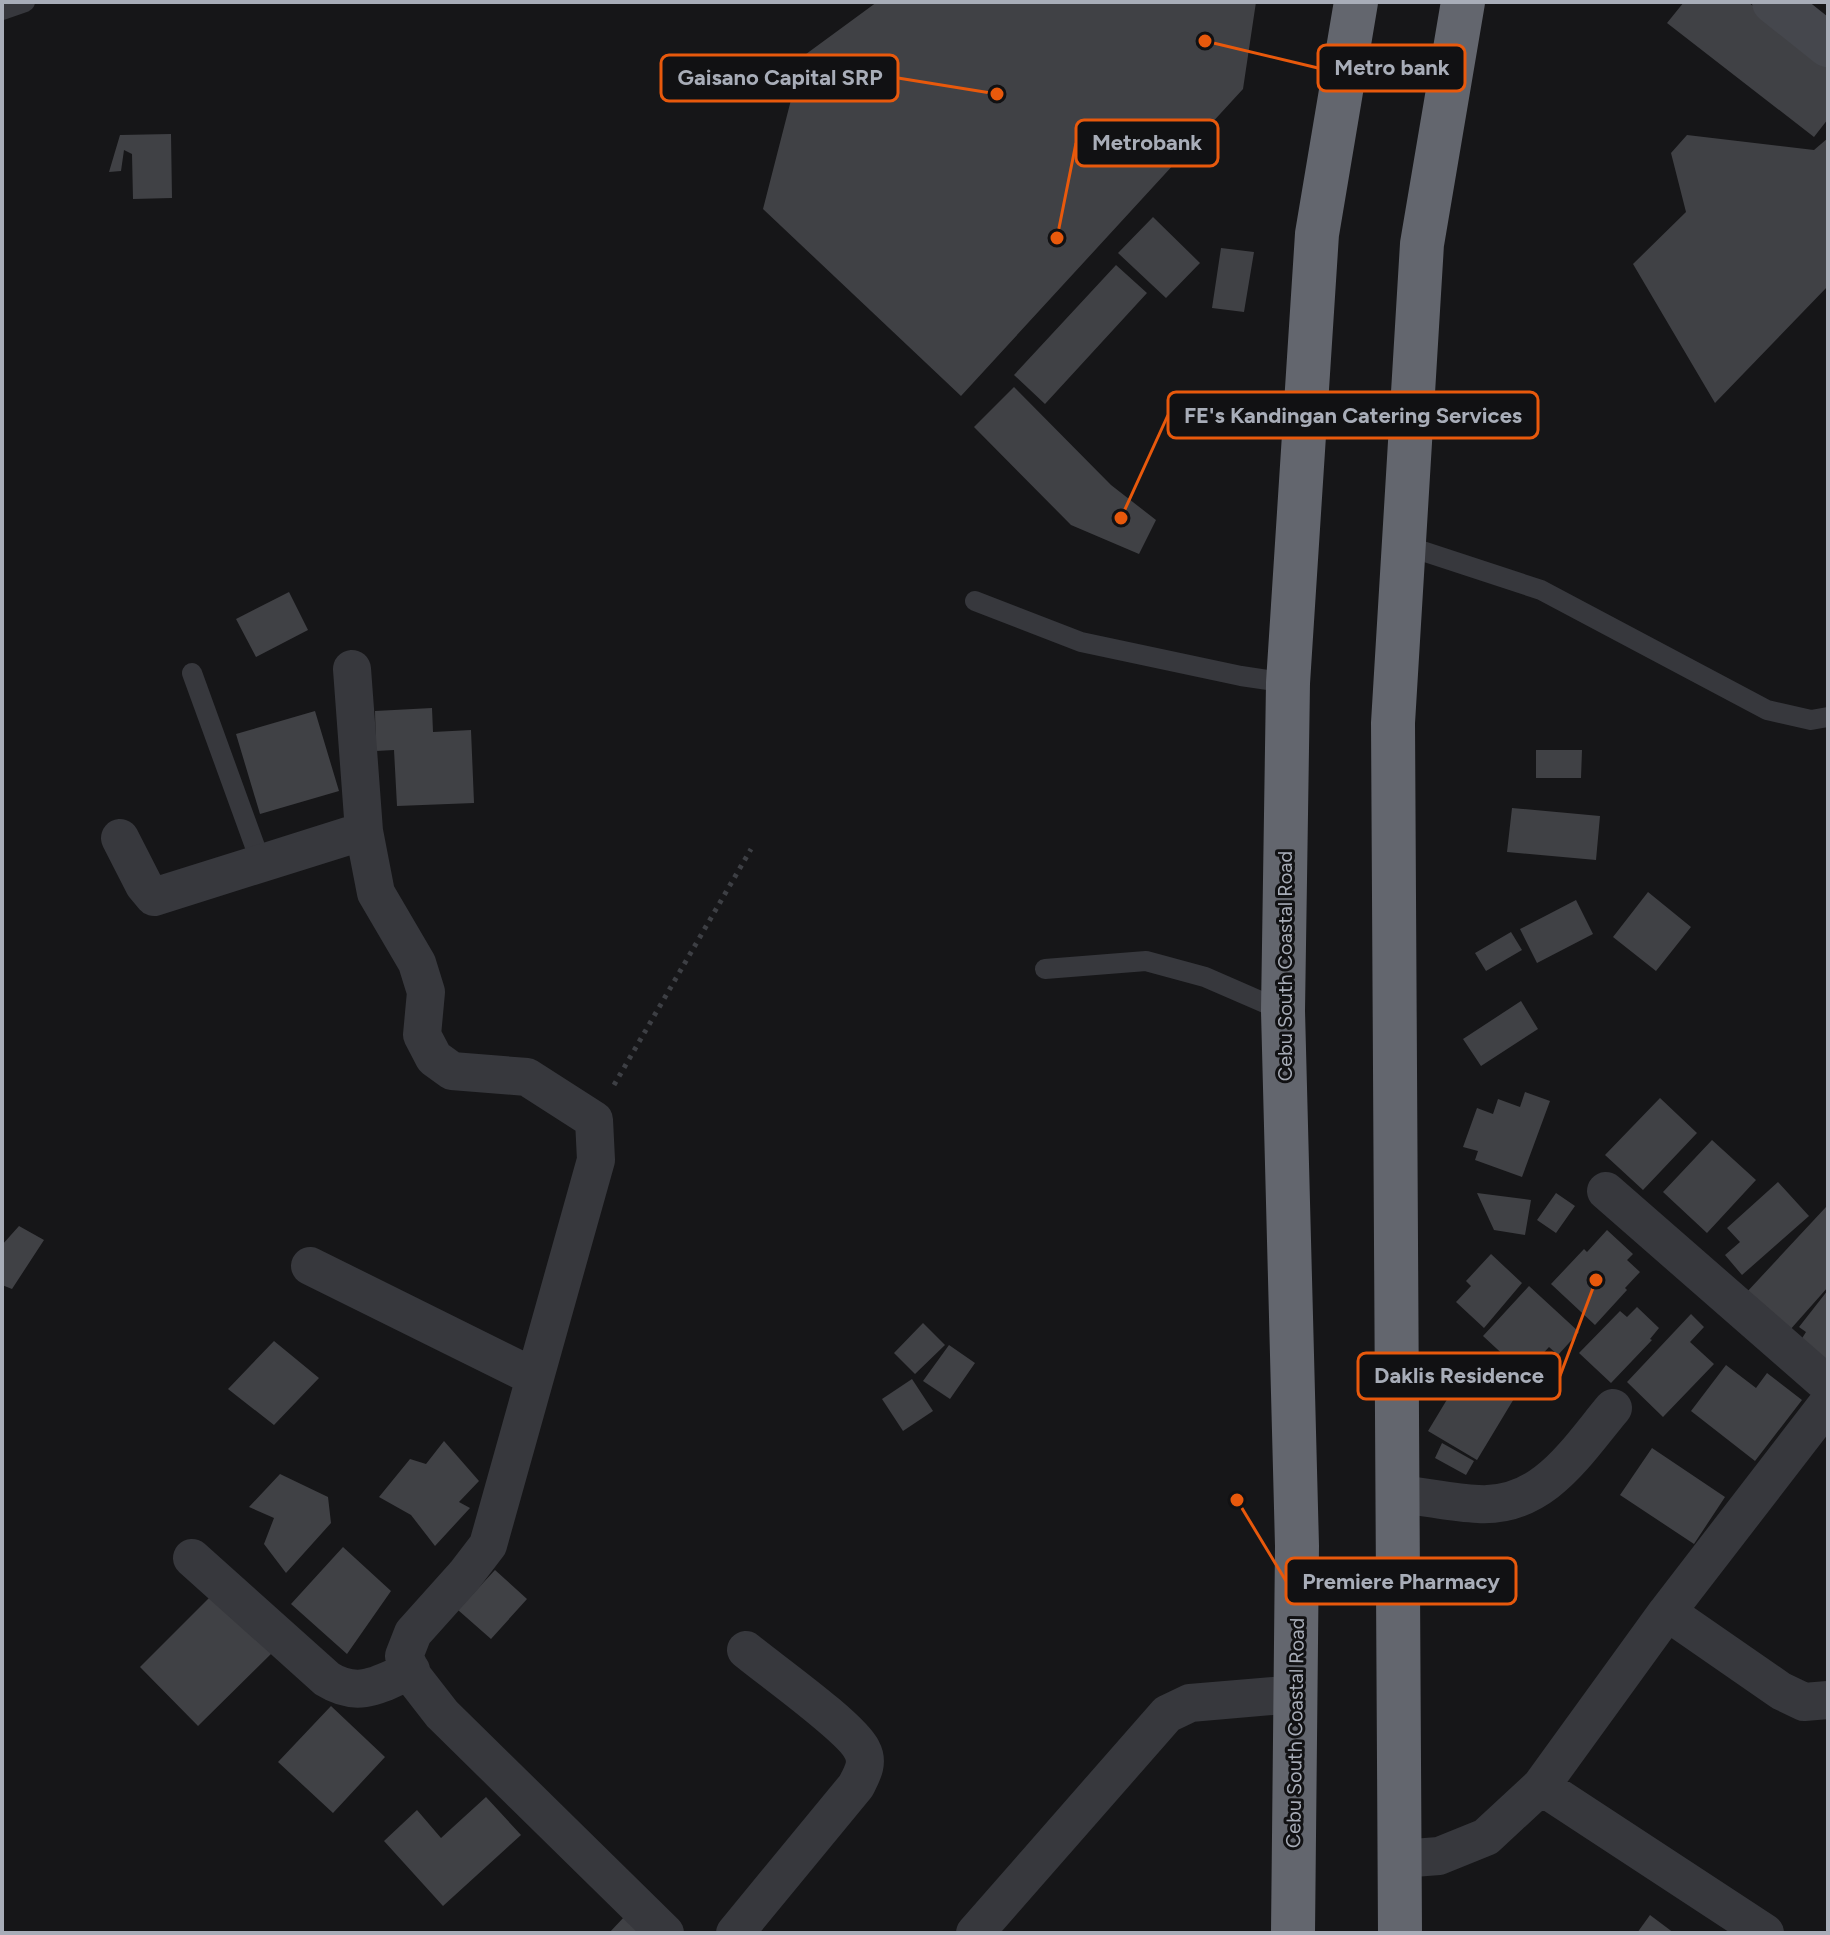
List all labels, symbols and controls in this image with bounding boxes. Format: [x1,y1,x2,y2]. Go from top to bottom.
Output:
callout: Metro bank [1318,45,1465,91]
text: Metro bank [1334,54,1450,81]
callout: Gaisano Capital SRP [661,55,898,101]
text: Gaisano Capital SRP [678,64,882,91]
callout: Metrobank [1076,120,1218,166]
text: Metrobank [1092,129,1202,156]
callout: FE's Kandingan Catering Services [1168,392,1538,438]
text: FE's Kandingan Catering Services [1184,402,1522,429]
street label: Cebu South Coastal Road [1273,851,1297,1081]
callout: Daklis Residence [1358,1353,1560,1399]
text: Daklis Residence [1374,1362,1544,1389]
callout: Premiere Pharmacy [1286,1558,1516,1604]
text: Premiere Pharmacy [1302,1568,1500,1595]
street label: Cebu South Coastal Road [1281,1618,1309,1848]

